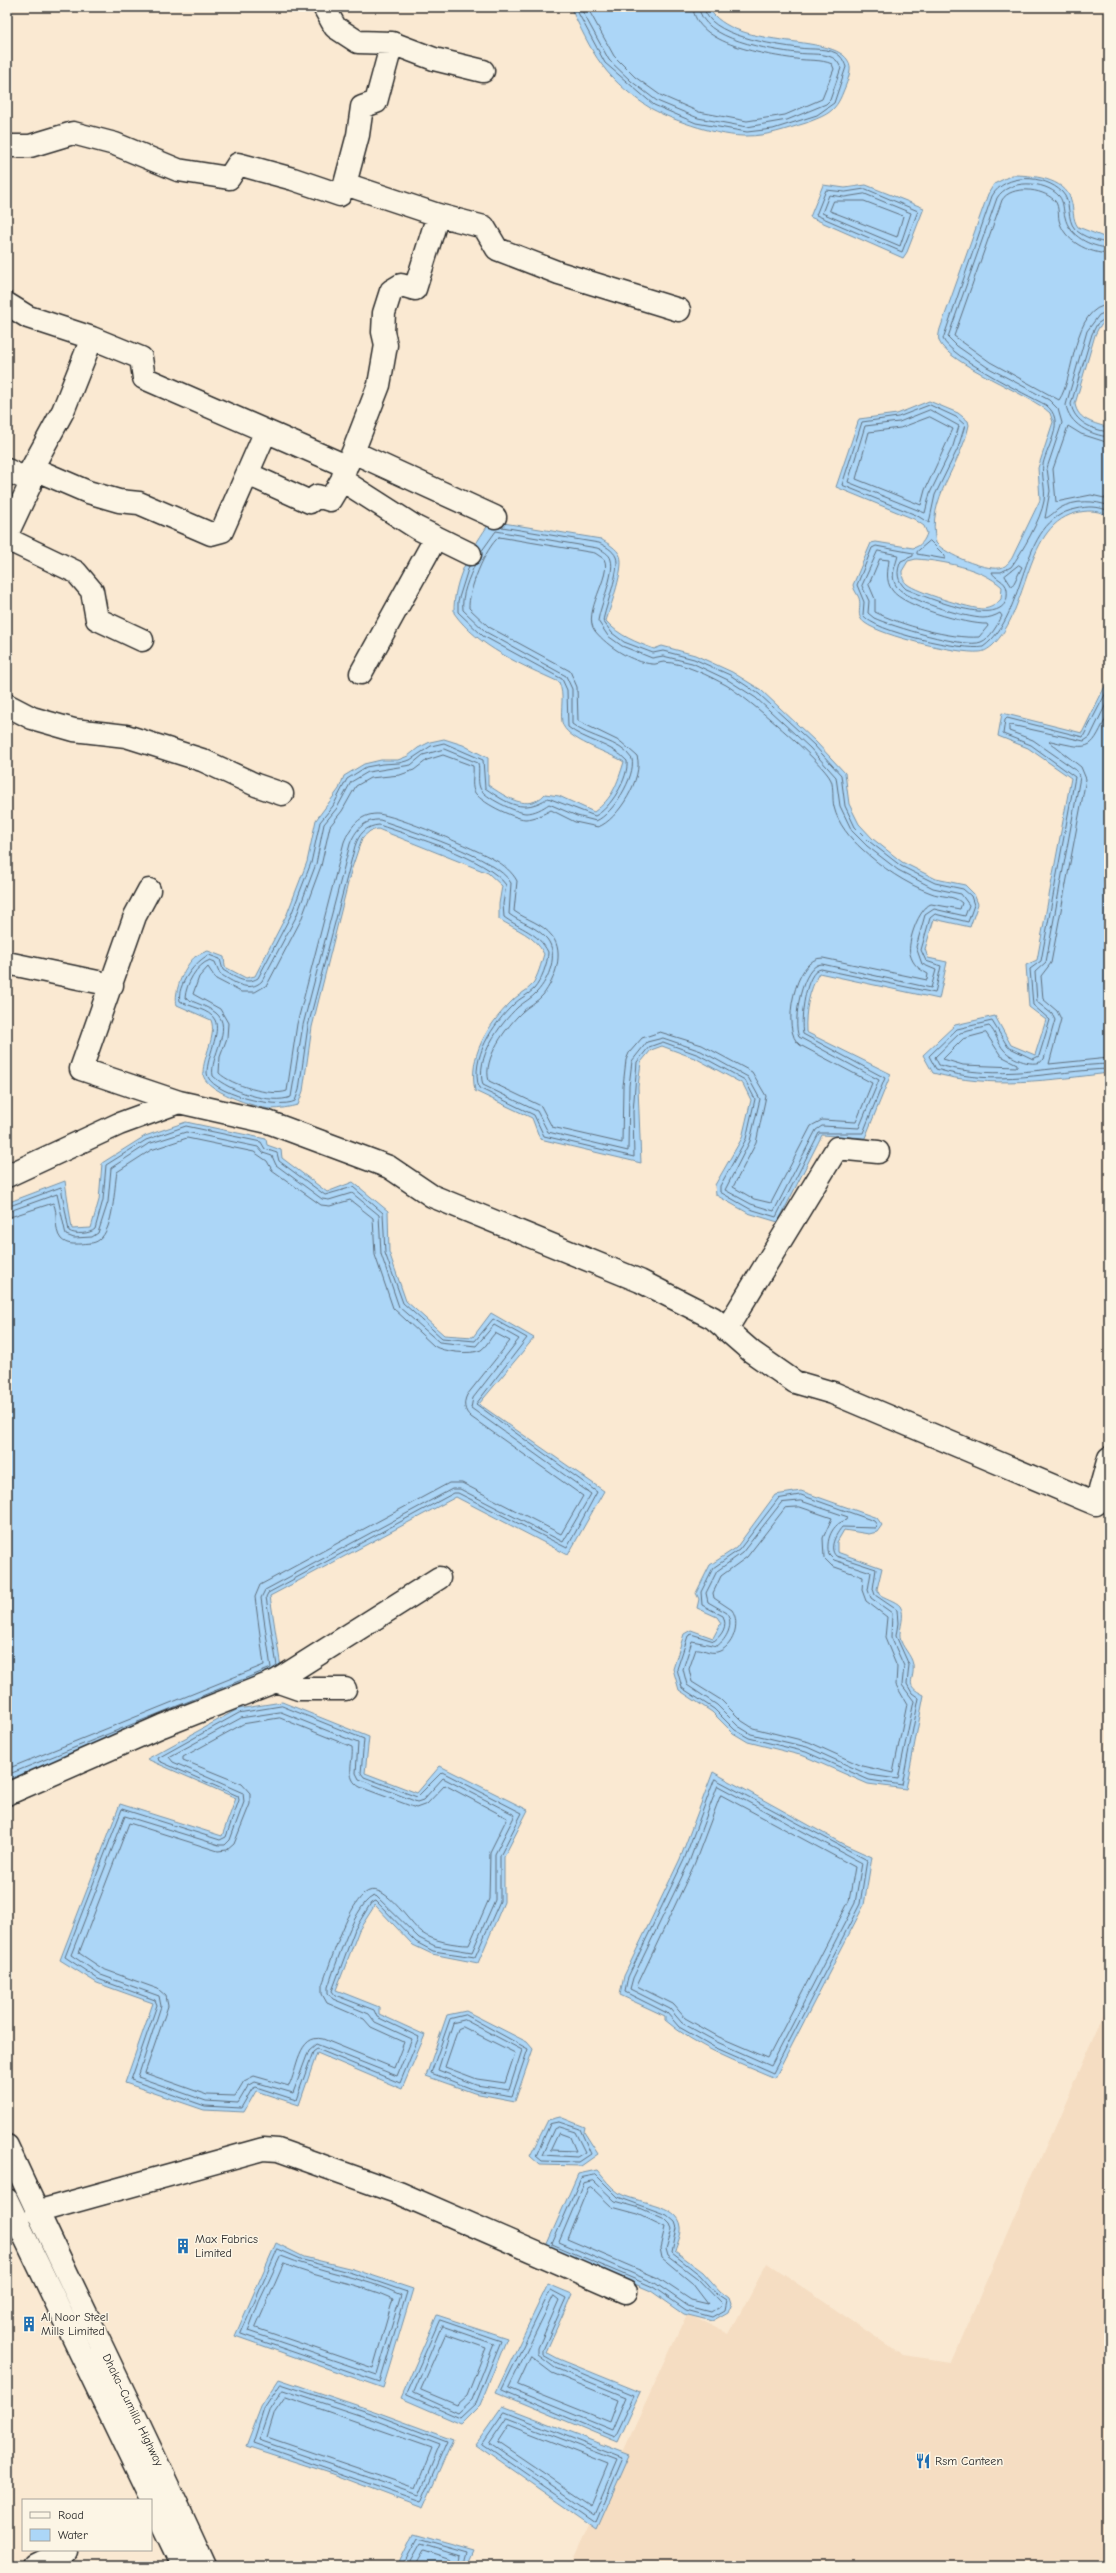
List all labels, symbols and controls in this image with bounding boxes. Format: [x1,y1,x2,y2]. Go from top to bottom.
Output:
place label: Max Fabrics Limited [195,2232,258,2260]
building icon: Max Fabrics Limited [174,2237,192,2255]
place label: Al Noor Steel Mills Limited [41,2310,108,2338]
building icon: Al Noor Steel Mills Limited [20,2315,38,2333]
street label: Dhaka–Cumilla Highway [100,2351,167,2469]
restaurant icon: Rsm Canteen [914,2452,932,2470]
place label: Rsm Canteen [935,2454,1003,2468]
legend [22,2499,152,2551]
text: Road [58,2508,84,2522]
text: Water [58,2528,88,2542]

